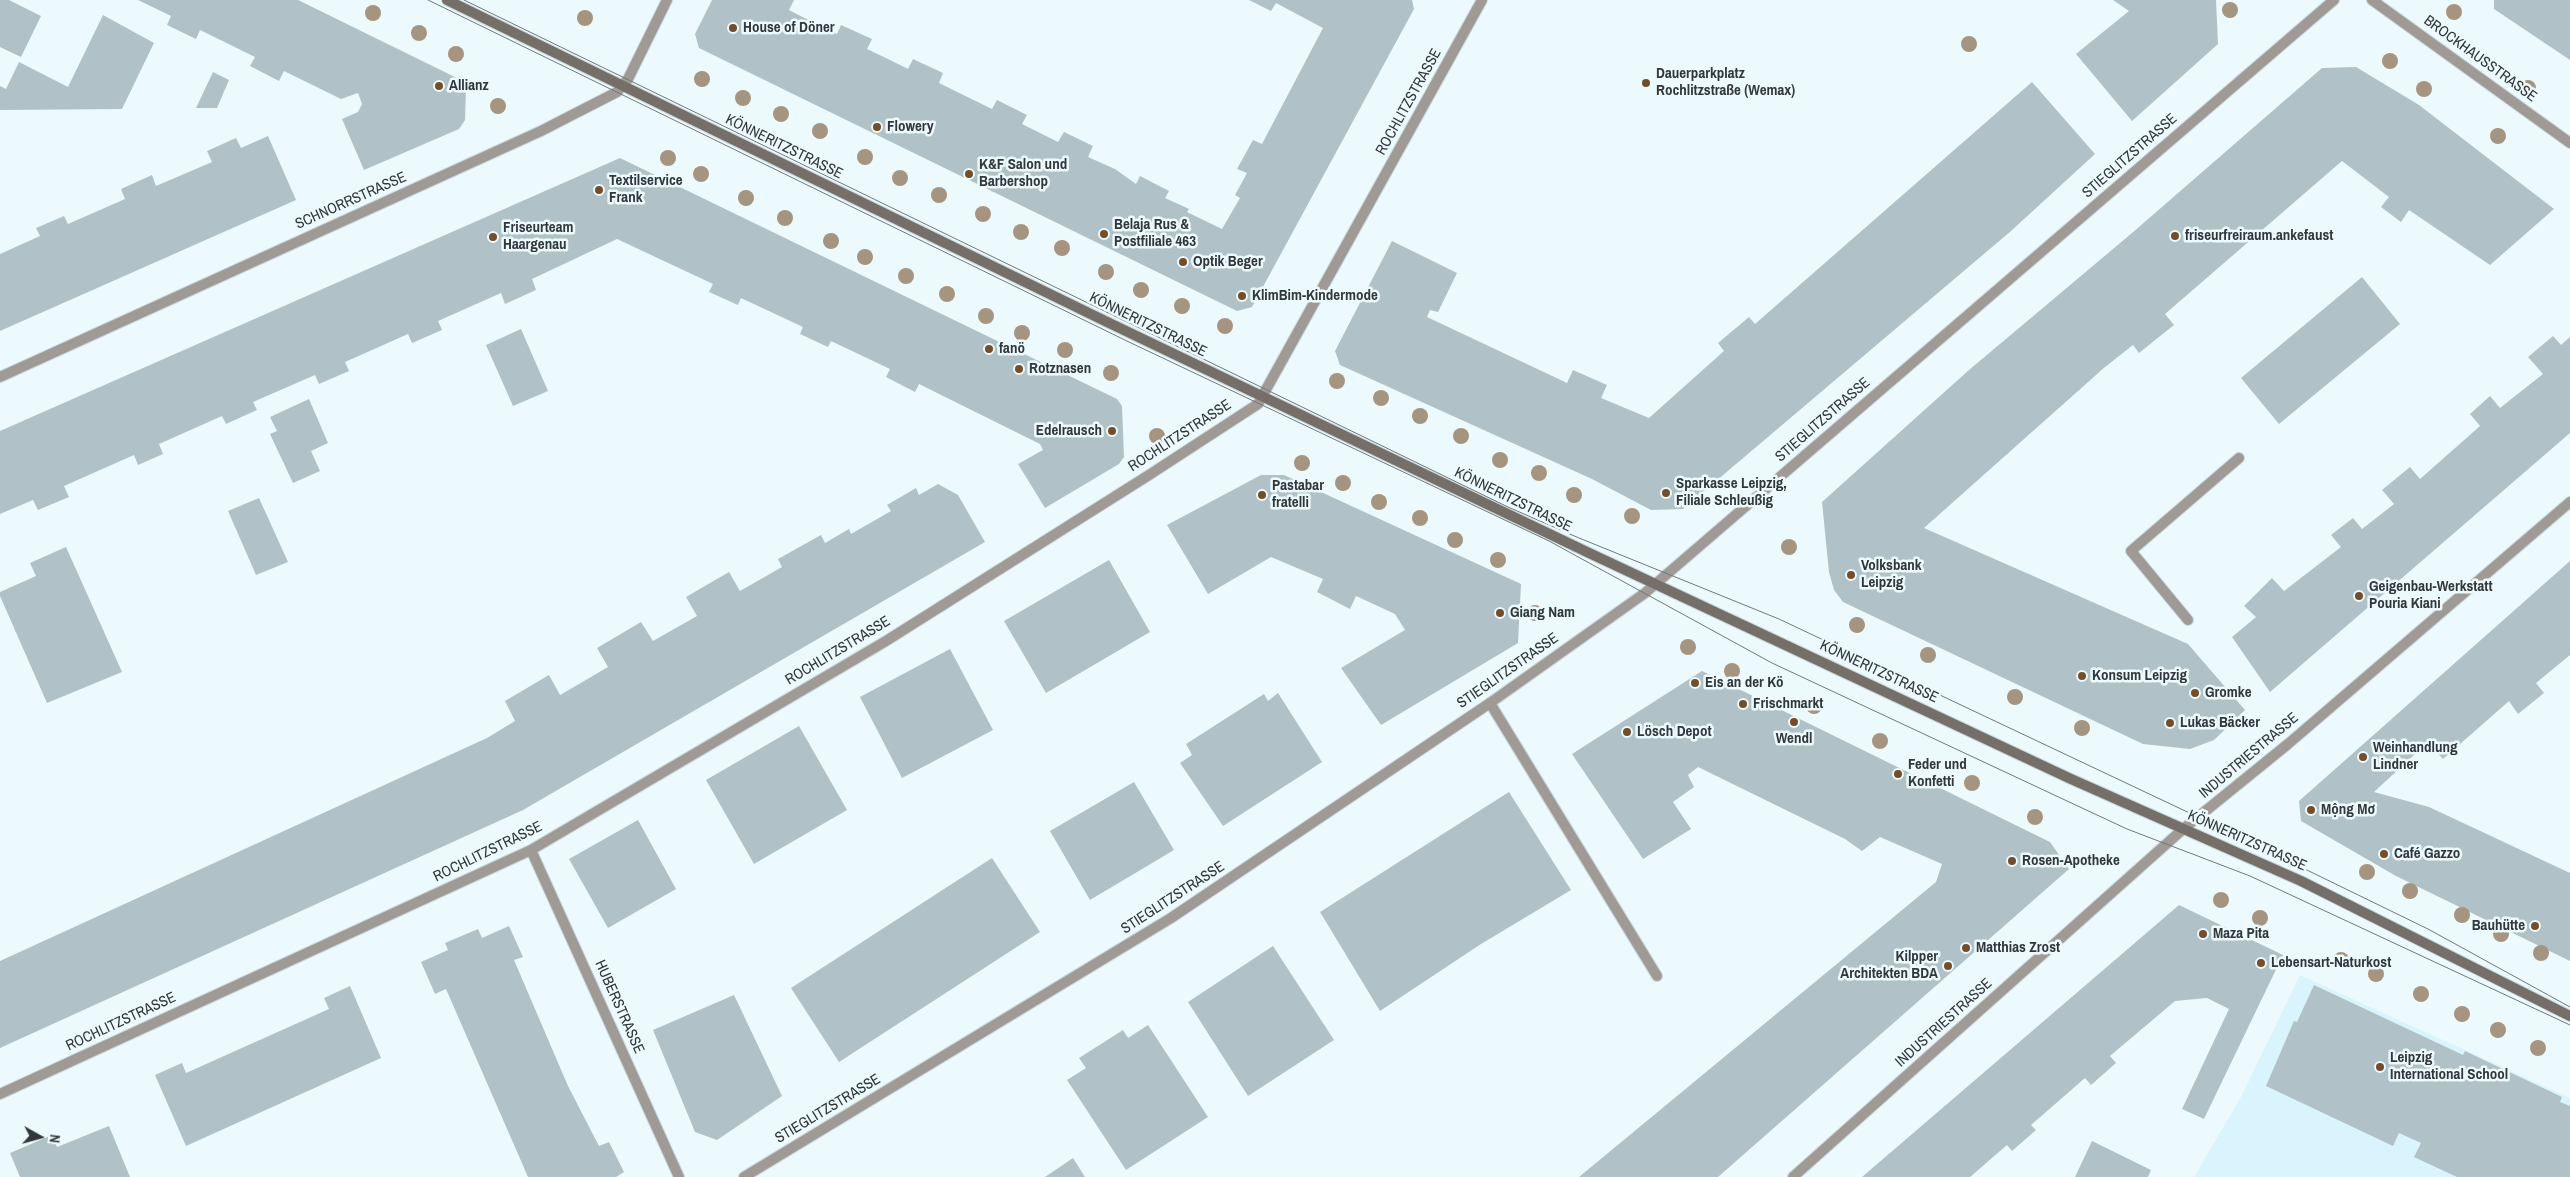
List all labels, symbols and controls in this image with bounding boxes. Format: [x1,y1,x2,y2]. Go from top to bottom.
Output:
street label: BROCKHAUSSTRASSE [2420,12,2540,106]
place label: House of Döner [743,19,835,37]
marker: House of Döner [727,22,739,34]
street label: ROCHLITZSTRASSE [1372,46,1446,158]
place label: Dauerparkplatz Rochlitzstraße (Wemax) [1656,65,1795,100]
place label: Allianz [449,77,489,95]
marker: Dauerparkplatz Rochlitzstraße (Wemax) [1640,77,1652,89]
marker: Allianz [433,80,445,92]
street label: STIEGLITZSTRASSE [2079,110,2181,202]
street label: KÖNNERITZSTRASSE [722,111,846,183]
place label: Flowery [887,118,933,136]
marker: Flowery [871,121,883,133]
place label: K&F Salon und Barbershop [979,156,1067,191]
street label: SCHNORRSTRASSE [293,168,409,234]
marker: K&F Salon und Barbershop [963,168,975,180]
place label: Textilservice Frank [609,172,683,207]
marker: Textilservice Frank [593,184,605,196]
place label: Belaja Rus & Postfiliale 463 [1114,216,1196,251]
place label: Friseurteam Haargenau [503,219,573,254]
place label: friseurfreiraum.ankefaust [2185,227,2333,245]
marker: Belaja Rus & Postfiliale 463 [1098,228,1110,240]
marker: friseurfreiraum.ankefaust [2169,230,2181,242]
marker: Friseurteam Haargenau [487,231,499,243]
place label: Optik Beger [1193,253,1263,271]
marker: Optik Beger [1177,256,1189,268]
place label: KlimBim-Kindermode [1252,287,1378,305]
street label: KÖNNERITZSTRASSE [1086,289,1210,361]
marker: KlimBim-Kindermode [1236,290,1248,302]
place label: fanö [999,340,1025,358]
marker: fanö [983,343,995,355]
place label: Rotznasen [1029,360,1091,378]
marker: Rotznasen [1013,363,1025,375]
street label: STIEGLITZSTRASSE [1772,374,1874,466]
street label: ROCHLITZSTRASSE [1125,396,1235,476]
place label: Edelrausch [1036,422,1102,440]
marker: Edelrausch [1106,425,1118,437]
street label: KÖNNERITZSTRASSE [1451,464,1575,536]
place label: Sparkasse Leipzig, Filiale Schleußig [1676,475,1787,510]
place label: Pastabar fratelli [1272,477,1324,512]
marker: Sparkasse Leipzig, Filiale Schleußig [1660,487,1672,499]
marker: Pastabar fratelli [1256,489,1268,501]
place label: Volksbank Leipzig [1861,557,1922,592]
marker: Volksbank Leipzig [1845,569,1857,581]
place label: Geigenbau-Werkstatt Pouria Kiani [2369,578,2492,613]
marker: Geigenbau-Werkstatt Pouria Kiani [2353,590,2365,602]
place label: Giang Nam [1510,604,1575,622]
marker: Giang Nam [1494,607,1506,619]
street label: ROCHLITZSTRASSE [782,613,894,689]
street label: STIEGLITZSTRASSE [1454,629,1562,713]
street label: KÖNNERITZSTRASSE [1817,637,1941,707]
place label: Konsum Leipzig [2092,667,2187,685]
marker: Konsum Leipzig [2076,670,2088,682]
place label: Eis an der Kö [1705,674,1784,692]
marker: Eis an der Kö [1689,677,1701,689]
place label: Gromke [2205,684,2251,702]
marker: Gromke [2189,687,2201,699]
place label: Frischmarkt [1753,695,1823,713]
marker: Frischmarkt [1737,698,1749,710]
street label: INDUSTRIESTRASSE [2196,709,2302,803]
place label: Lukas Bäcker [2180,714,2260,732]
marker: Wendl [1788,716,1800,728]
marker: Lukas Bäcker [2164,717,2176,729]
place label: Lösch Depot [1637,723,1711,741]
marker: Lösch Depot [1621,726,1633,738]
place label: Wendl [1776,730,1812,748]
place label: Weinhandlung Lindner [2373,739,2458,774]
marker: Weinhandlung Lindner [2357,751,2369,763]
place label: Feder und Konfetti [1908,756,1967,791]
marker: Feder und Konfetti [1892,768,1904,780]
place label: Mộng Mơ [2321,801,2375,819]
marker: Mộng Mơ [2305,804,2317,816]
street label: KÖNNERITZSTRASSE [2185,807,2309,875]
street label: ROCHLITZSTRASSE [431,818,545,886]
place label: Café Gazzo [2394,845,2460,863]
marker: Café Gazzo [2378,848,2390,860]
place label: Rosen-Apotheke [2022,852,2120,870]
marker: Rosen-Apotheke [2006,855,2018,867]
street label: STIEGLITZSTRASSE [1118,858,1228,938]
place label: Bauhütte [2472,917,2525,935]
marker: Bauhütte [2529,920,2541,932]
place label: Maza Pita [2213,925,2269,943]
marker: Maza Pita [2197,928,2209,940]
place label: Matthias Zrost [1976,939,2060,957]
marker: Matthias Zrost [1960,942,1972,954]
place label: Kilpper Architekten BDA [1840,948,1938,983]
place label: Lebensart-Naturkost [2271,954,2391,972]
street label: HUBERSTRASSE [590,957,648,1057]
marker: Lebensart-Naturkost [2255,957,2267,969]
marker: Kilpper Architekten BDA [1942,960,1954,972]
street label: INDUSTRIESTRASSE [1892,975,1996,1071]
street label: ROCHLITZSTRASSE [63,989,179,1055]
place label: Leipzig International School [2390,1049,2508,1084]
marker: Leipzig International School [2374,1061,2386,1073]
street label: STIEGLITZSTRASSE [772,1070,884,1148]
north arrow [15,1112,65,1162]
text: N [45,1134,64,1144]

